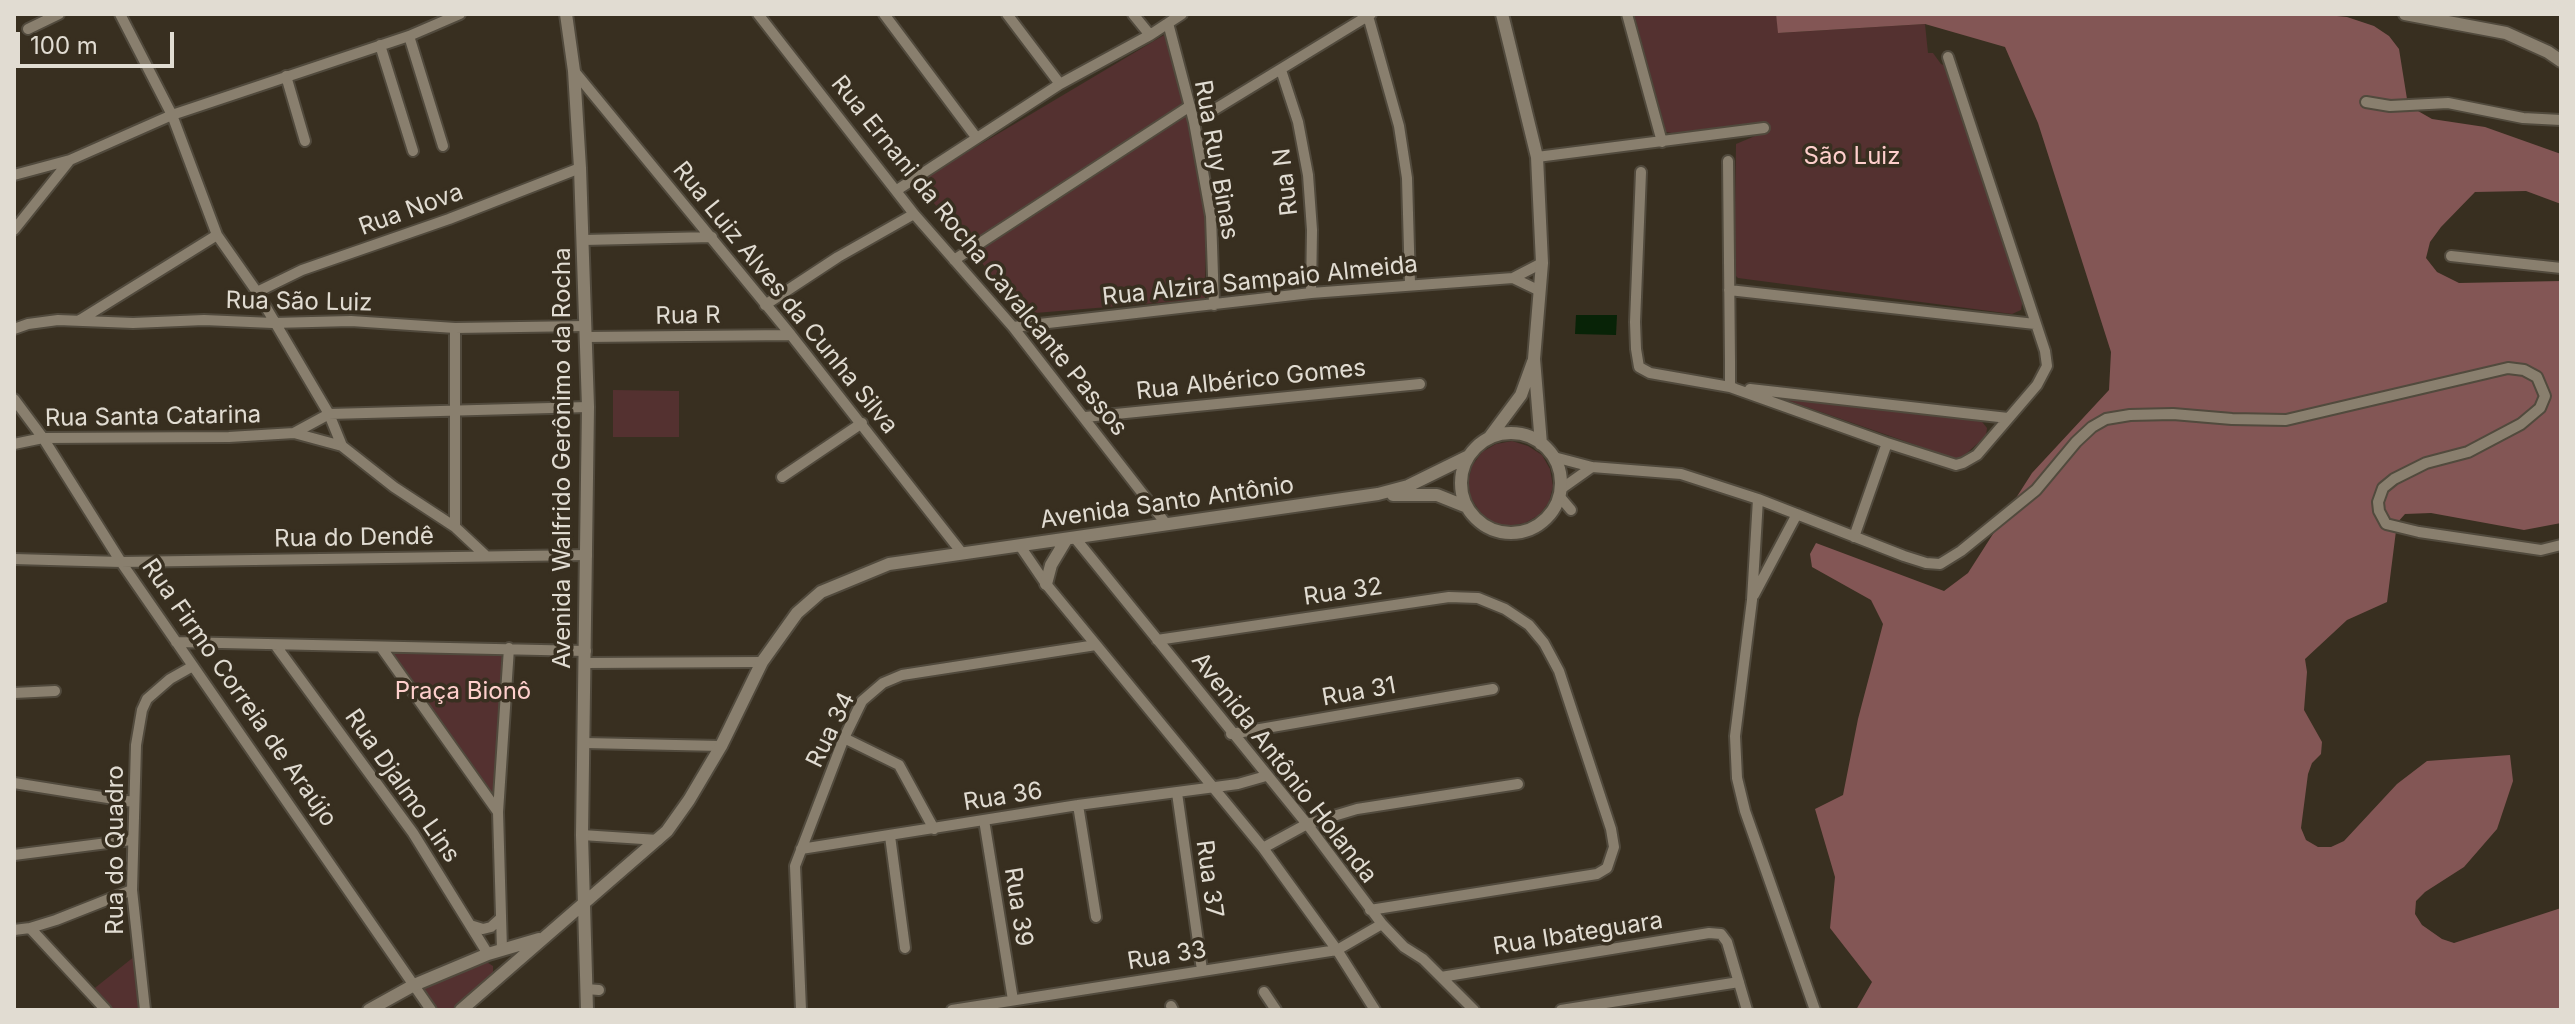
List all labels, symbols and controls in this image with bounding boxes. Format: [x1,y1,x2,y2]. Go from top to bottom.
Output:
scale bar [20,16,178,66]
text: 100 m [30,31,98,60]
street label: Rua Ernani da Rocha Cavalcante Passos [825,70,1133,442]
street label: Rua Ruy Binas [1188,78,1244,242]
park label: São Luiz [1804,143,1900,171]
street label: Rua N [1268,147,1304,217]
street label: Rua Luiz Alves da Cunha Silva [666,156,904,440]
street label: Rua Nova [355,178,467,242]
street label: Avenida Walfrido Gerônimo da Rocha [549,247,577,669]
street label: Rua Alzira Sampaio Almeida [1101,250,1419,312]
street label: Rua São Luiz [225,286,373,318]
street label: Rua R [655,301,721,331]
street label: Rua Albérico Gomes [1135,354,1367,406]
street label: Rua Santa Catarina [45,401,261,433]
street label: Avenida Santo Antônio [1038,471,1296,535]
street label: Rua do Dendê [274,522,434,554]
street label: Rua Firmo Correia de Araújo [135,554,343,832]
street label: Rua 32 [1302,572,1384,612]
street label: Avenida Antônio Holanda [1185,647,1383,889]
street label: Rua 31 [1320,671,1398,713]
park label: Praça Bionô [395,678,531,706]
street label: Rua 34 [800,688,862,772]
street label: Rua Djalmo Lins [338,704,466,868]
street label: Rua do Quadro [102,765,130,935]
street label: Rua 36 [961,777,1045,817]
street label: Rua 37 [1189,838,1229,920]
street label: Rua 39 [998,865,1038,949]
street label: Rua Ibateguara [1491,906,1665,962]
street label: Rua 33 [1125,936,1209,976]

